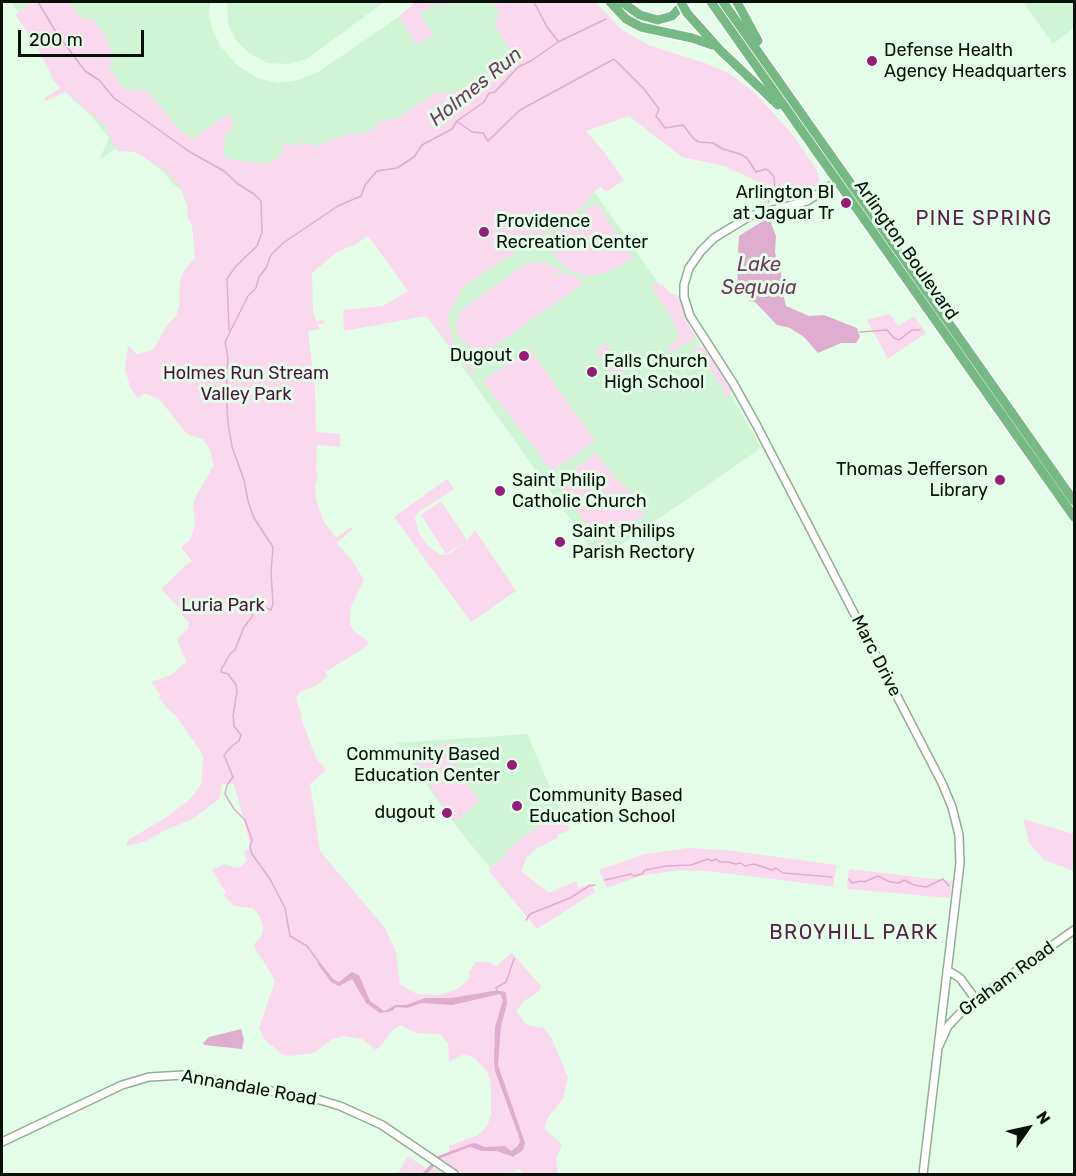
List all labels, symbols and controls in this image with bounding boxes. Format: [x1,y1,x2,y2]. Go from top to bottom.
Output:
scale bar [21,18,147,56]
text: 200 m [29,29,83,51]
place label: Defense Health Agency Headquarters [884,40,1067,82]
water label: Holmes Run [425,42,527,132]
marker: Defense Health Agency Headquarters [865,54,879,68]
street label: Arlington Boulevard [849,176,963,324]
place label: Arlington Bl at Jaguar Tr [733,182,834,224]
marker: Arlington Bl at Jaguar Tr [839,196,853,210]
district label: PINE SPRING [915,207,1053,231]
place label: Providence Recreation Center [496,211,648,254]
marker: Providence Recreation Center [477,225,491,239]
water label: Lake Sequoia [721,253,797,300]
place label: Dugout [450,345,512,367]
marker: Dugout [517,349,531,363]
place label: Falls Church High School [604,351,708,394]
park label: Holmes Run Stream Valley Park [163,363,329,406]
marker: Falls Church High School [585,365,599,379]
place label: Thomas Jefferson Library [836,459,988,502]
place label: Saint Philip Catholic Church [512,470,647,512]
marker: Thomas Jefferson Library [993,473,1007,487]
marker: Saint Philip Catholic Church [493,484,507,498]
place label: Saint Philips Parish Rectory [572,521,695,564]
marker: Saint Philips Parish Rectory [553,535,567,549]
park label: Luria Park [181,595,265,617]
street label: Marc Drive [846,612,906,700]
place label: Community Based Education Center [346,744,500,786]
marker: Community Based Education Center [505,758,519,772]
place label: Community Based Education School [529,785,683,828]
marker: Community Based Education School [510,799,524,813]
place label: dugout [375,802,435,824]
marker: dugout [440,806,454,820]
district label: BROYHILL PARK [769,921,939,945]
street label: Graham Road [955,937,1059,1021]
street label: Annandale Road [180,1065,318,1111]
north arrow [998,1098,1058,1158]
text: N [1032,1108,1054,1128]

